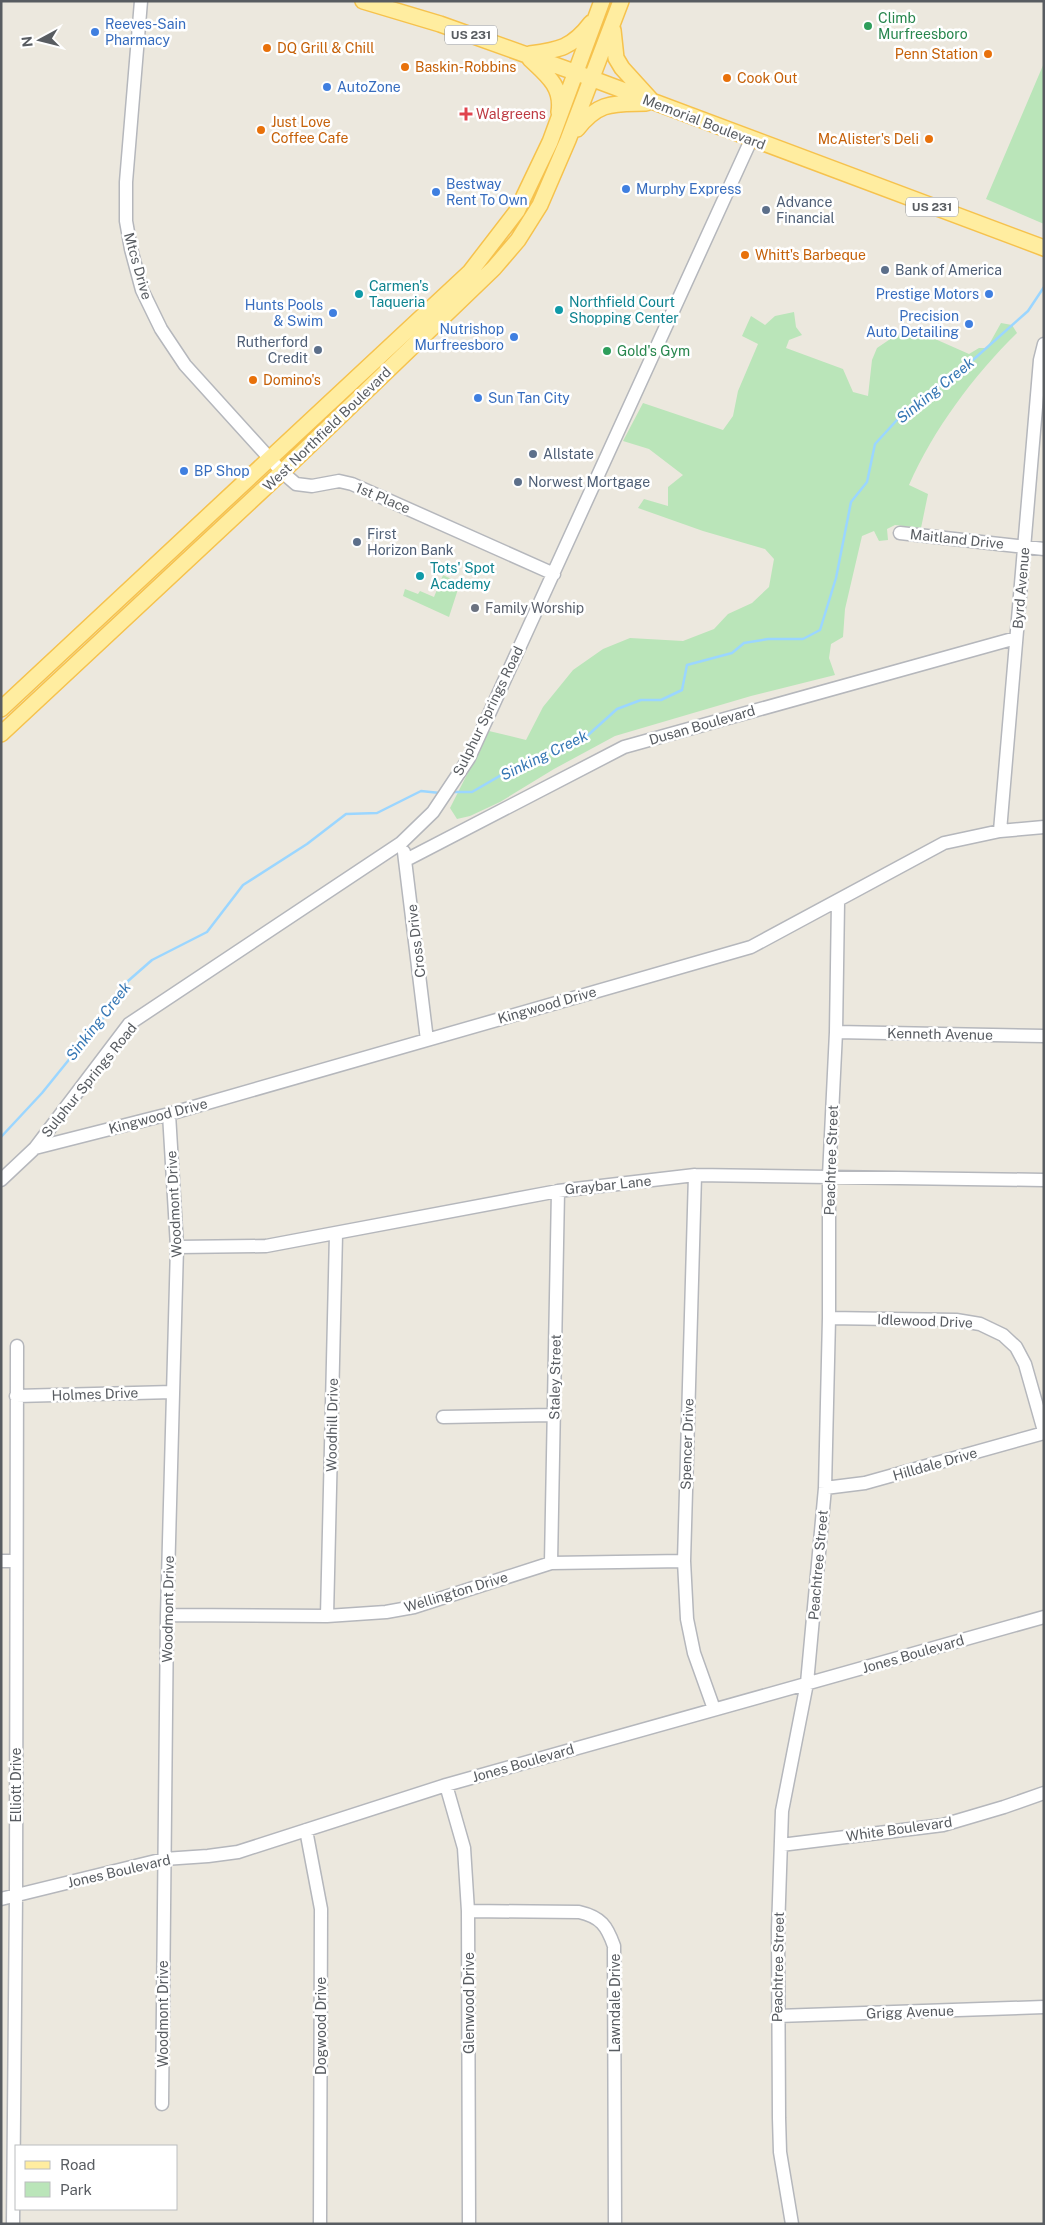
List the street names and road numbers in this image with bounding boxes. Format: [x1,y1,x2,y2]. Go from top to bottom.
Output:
road number: US 231 [445,26,497,44]
street label: Memorial Boulevard [640,91,768,153]
road number: US 231 [906,198,958,216]
street label: Mtcs Drive [121,231,155,301]
street label: West Northfield Boulevard [260,364,394,494]
street label: 1st Place [353,479,413,517]
street label: Maitland Drive [909,526,1005,552]
street label: Byrd Avenue [1009,546,1033,630]
street label: Sulphur Springs Road [450,644,526,778]
street label: Dusan Boulevard [647,702,757,748]
street label: Cross Drive [404,903,428,979]
street label: Kingwood Drive [496,983,598,1027]
street label: Sulphur Springs Road [38,1020,140,1140]
street label: Kenneth Avenue [887,1025,993,1043]
street label: Kingwood Drive [107,1095,209,1137]
street label: Peachtree Street [821,1104,841,1216]
street label: Woodmont Drive [163,1150,185,1258]
street label: Graybar Lane [564,1172,652,1198]
street label: Idlewood Drive [877,1311,973,1331]
street label: Staley Street [546,1334,564,1420]
street label: Woodhill Drive [323,1378,341,1472]
street label: Holmes Drive [51,1384,139,1404]
street label: Spencer Drive [677,1398,697,1490]
street label: Hilldale Drive [891,1444,979,1484]
street label: Peachtree Street [805,1509,831,1621]
street label: Woodmont Drive [159,1555,177,1663]
street label: Wellington Drive [402,1569,510,1615]
street label: Jones Boulevard [860,1632,966,1676]
street label: Jones Boulevard [470,1741,576,1785]
street label: Elliott Drive [8,1748,24,1822]
street label: White Boulevard [845,1814,953,1844]
street label: Jones Boulevard [66,1851,172,1891]
street label: Peachtree Street [769,1912,787,2022]
street label: Glenwood Drive [461,1952,477,2054]
street label: Lawndale Drive [607,1953,623,2053]
street label: Woodmont Drive [155,1960,171,2068]
street label: Dogwood Drive [313,1977,329,2075]
street label: Grigg Avenue [866,2002,954,2022]

